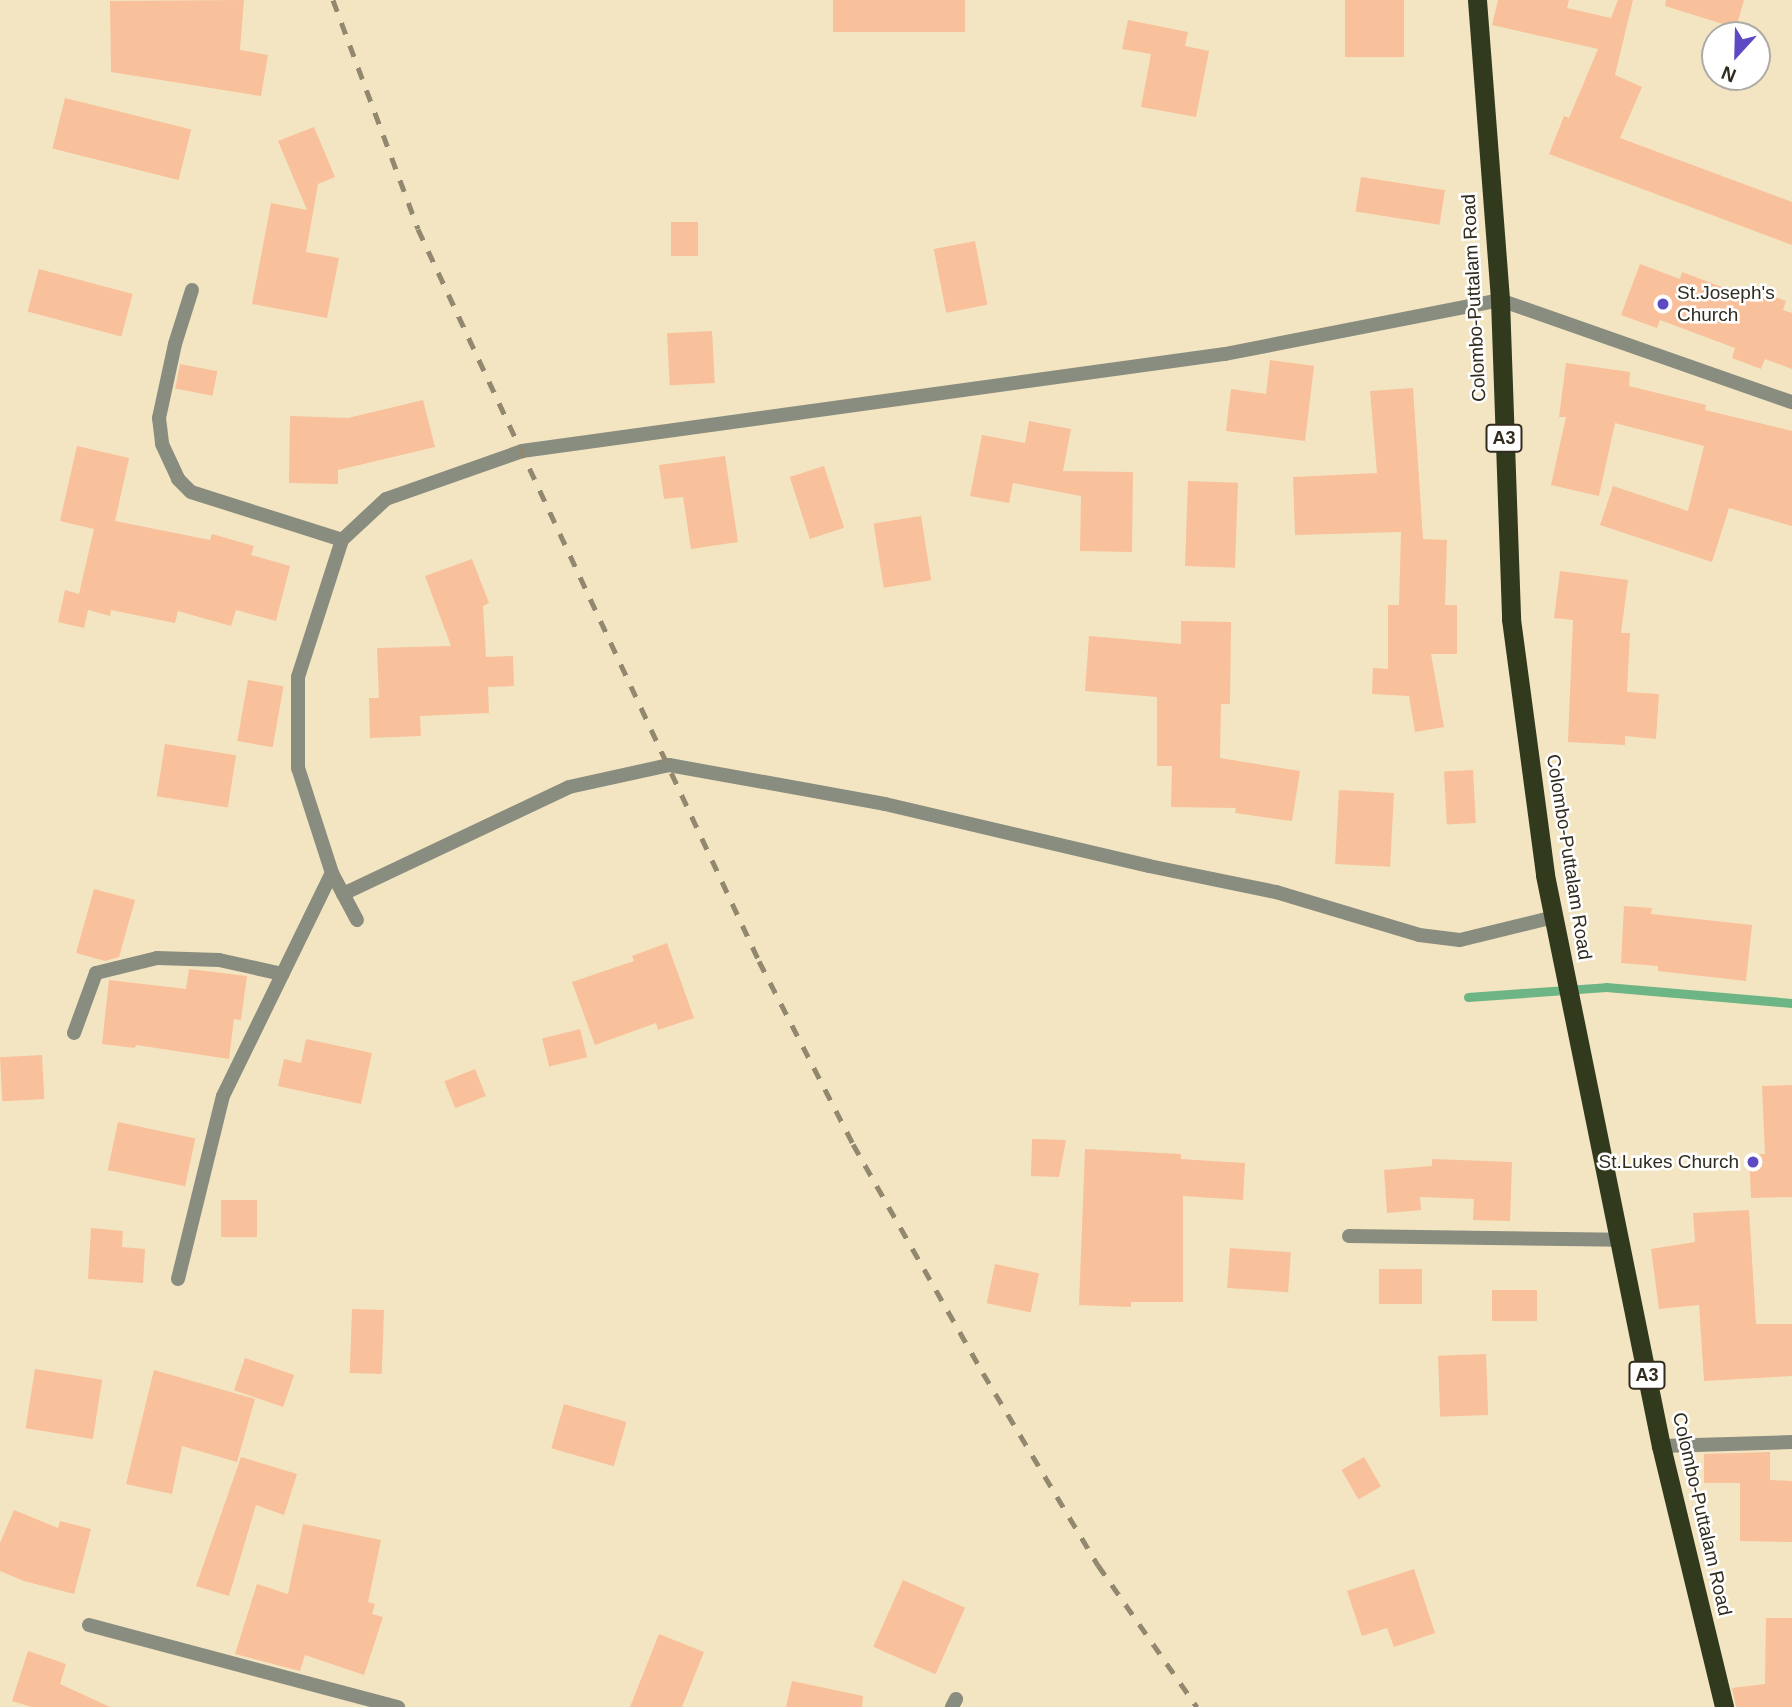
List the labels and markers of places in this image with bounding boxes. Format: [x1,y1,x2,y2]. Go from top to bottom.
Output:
place label: St.Joseph's Church [1677,282,1775,326]
marker: St.Joseph's Church [1655,296,1671,312]
place label: St.Lukes Church [1599,1151,1739,1173]
marker: St.Lukes Church [1745,1154,1761,1170]

